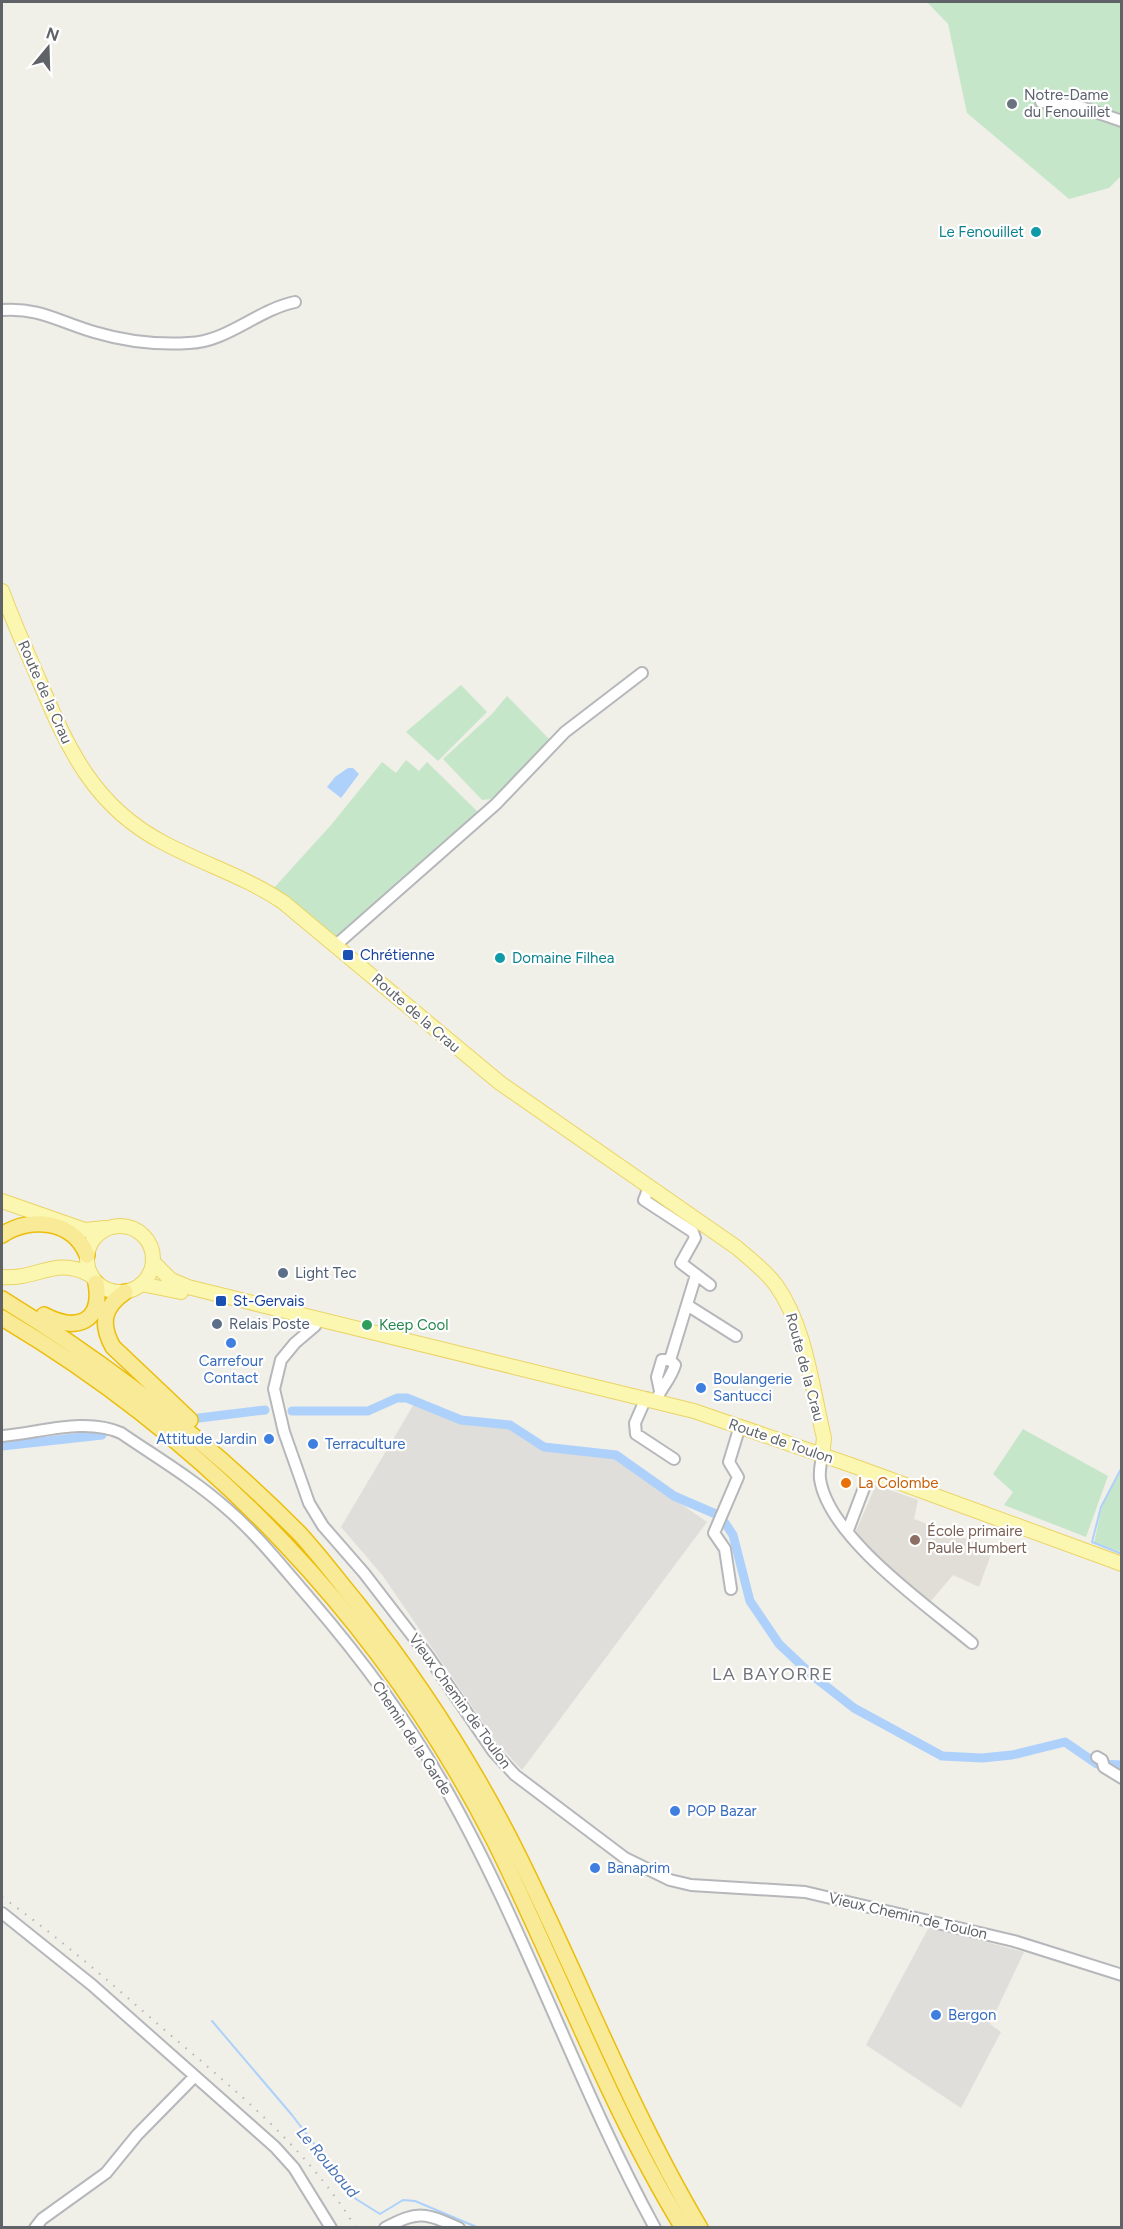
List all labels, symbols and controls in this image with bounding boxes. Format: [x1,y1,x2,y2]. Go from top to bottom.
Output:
north arrow [18,18,78,78]
text: N [44,23,62,45]
place label: Notre-Dame du Fenouillet [1024,86,1111,121]
marker: Notre-Dame du Fenouillet [1005,97,1019,111]
place label: Le Fenouillet [939,223,1024,241]
marker: Le Fenouillet [1029,225,1043,239]
street label: Route de la Crau [14,638,76,746]
place label: Chrétienne [360,946,435,964]
marker: Chrétienne [341,948,355,962]
place label: Domaine Filhea [512,949,614,967]
marker: Domaine Filhea [493,951,507,965]
street label: Route de la Crau [368,970,464,1056]
place label: Light Tec [295,1264,357,1282]
marker: Light Tec [276,1266,290,1280]
place label: St-Gervais [233,1292,305,1310]
marker: St-Gervais [214,1294,228,1308]
street label: Route de la Crau [782,1311,828,1423]
place label: Relais Poste [229,1315,310,1333]
place label: Keep Cool [379,1316,449,1334]
marker: Relais Poste [210,1317,224,1331]
marker: Keep Cool [360,1318,374,1332]
marker: Carrefour Contact [224,1336,238,1350]
place label: Carrefour Contact [199,1352,263,1387]
place label: Boulangerie Santucci [713,1370,792,1405]
marker: Boulangerie Santucci [694,1381,708,1395]
street label: Route de Toulon [726,1415,836,1467]
place label: Attitude Jardin [156,1430,257,1448]
marker: Attitude Jardin [262,1432,276,1446]
place label: Terraculture [325,1435,405,1453]
marker: Terraculture [306,1437,320,1451]
place label: La Colombe [858,1474,938,1492]
marker: La Colombe [839,1476,853,1490]
place label: École primaire Paule Humbert [927,1522,1027,1557]
marker: École primaire Paule Humbert [908,1533,922,1547]
street label: Vieux Chemin de Toulon [405,1630,515,1772]
district label: LA BAYORRE [712,1663,834,1685]
street label: Chemin de la Garde [368,1678,456,1798]
place label: POP Bazar [687,1802,757,1820]
marker: POP Bazar [668,1804,682,1818]
place label: Banaprim [607,1859,670,1877]
marker: Banaprim [588,1861,602,1875]
street label: Vieux Chemin de Toulon [827,1889,989,1943]
place label: Bergon [948,2006,996,2024]
marker: Bergon [929,2008,943,2022]
water label: Le Roubaud [293,2123,363,2202]

